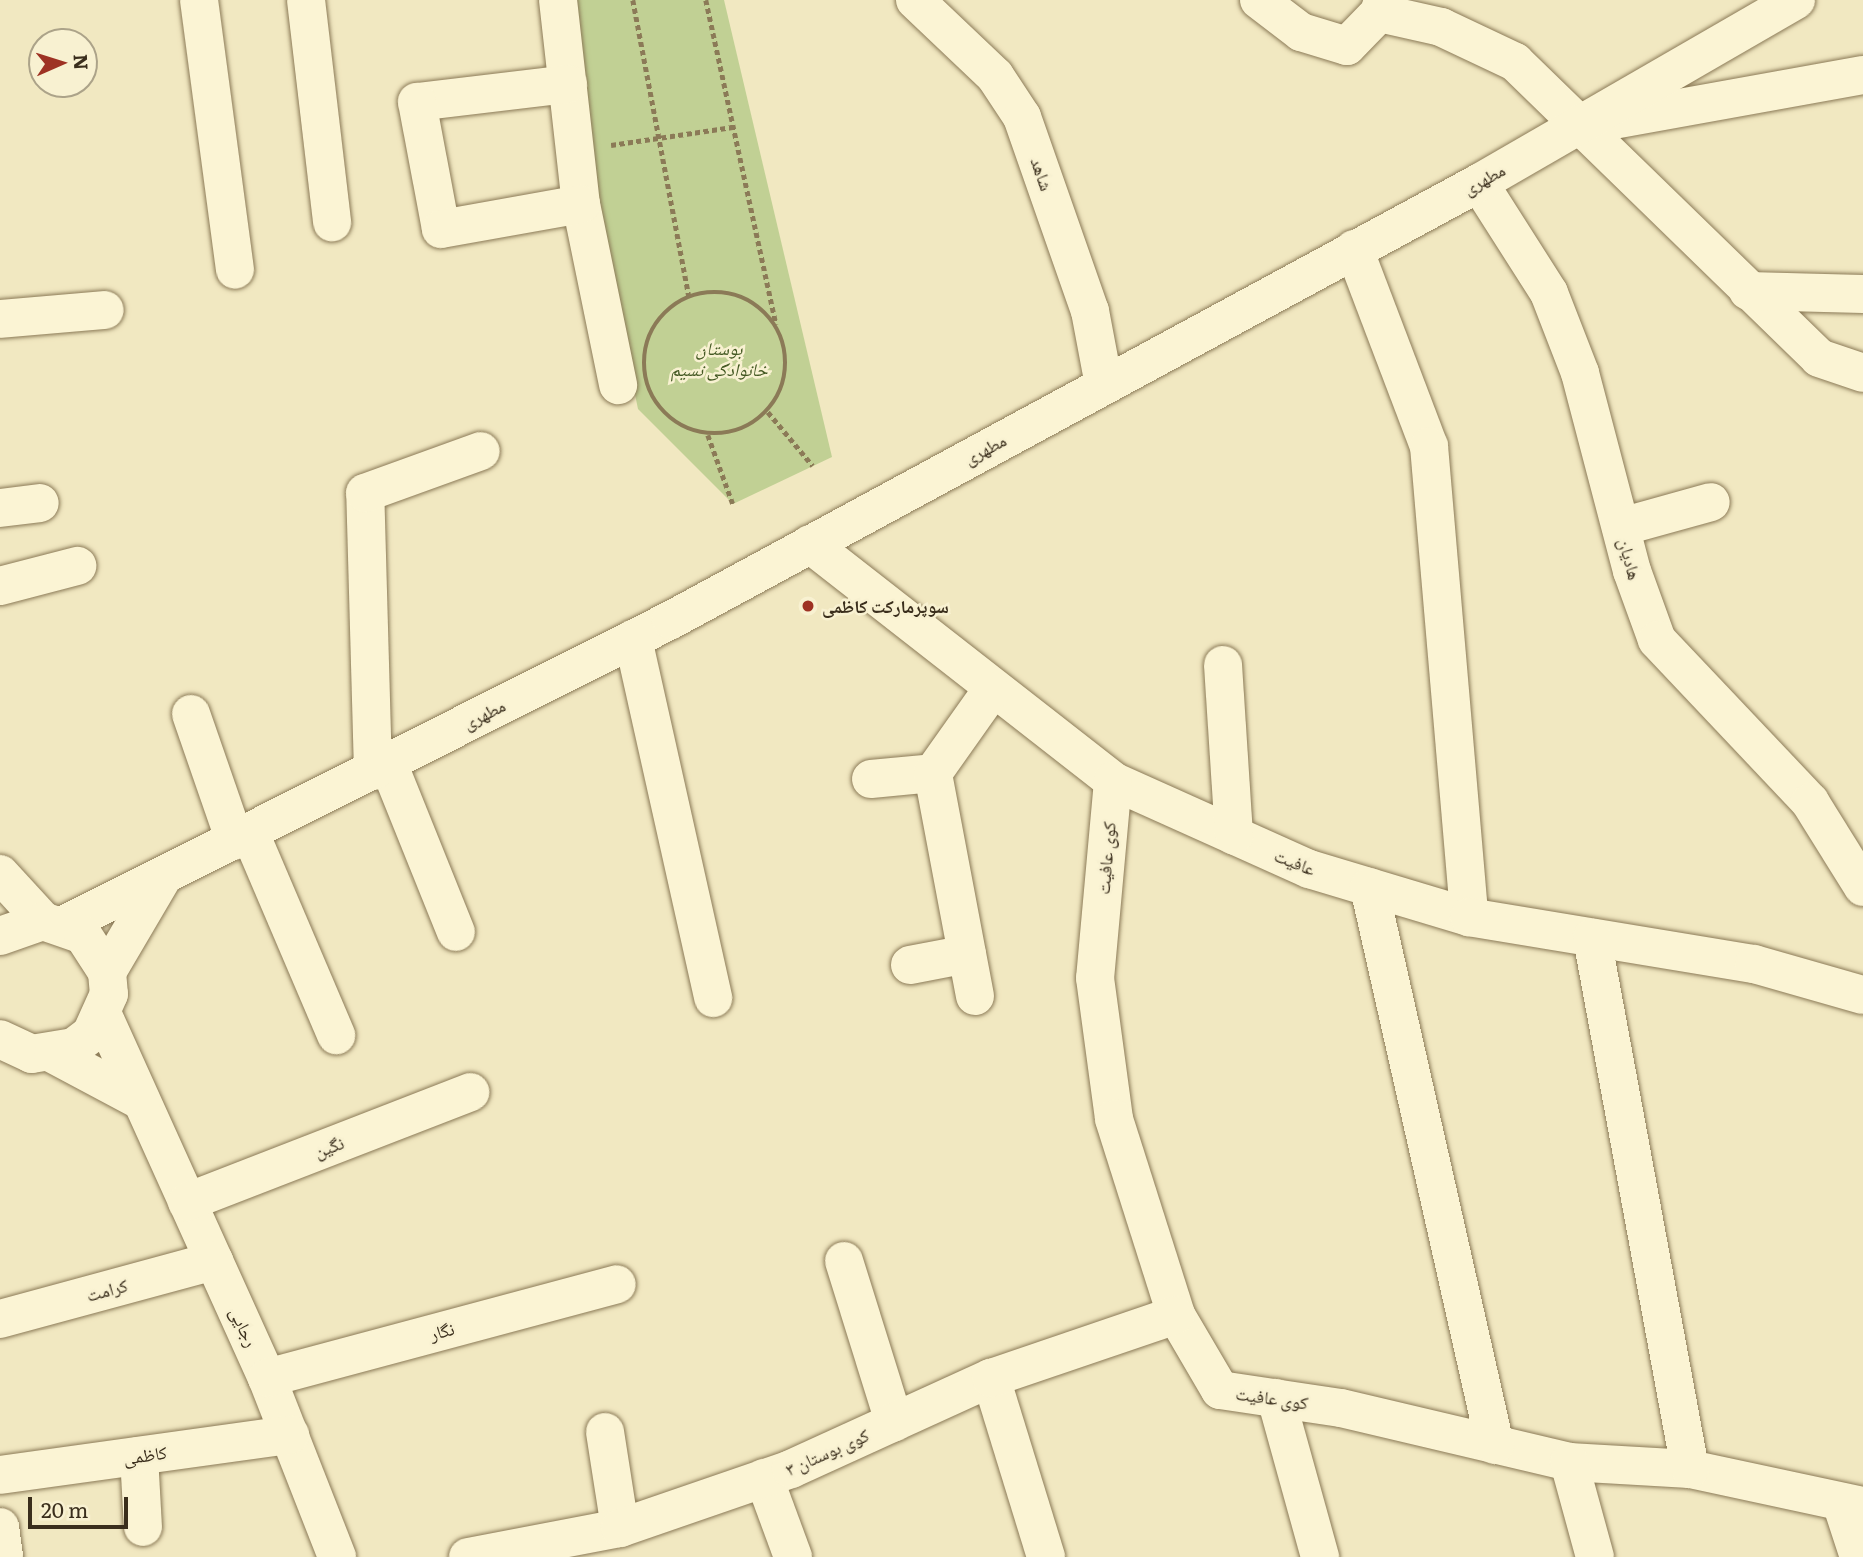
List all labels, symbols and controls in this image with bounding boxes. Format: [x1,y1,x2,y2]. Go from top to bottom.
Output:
north arrow [28,28,98,98]
text: N [68,53,96,71]
street label: شاهد [1026,154,1058,194]
street label: مطهری [1459,159,1509,199]
park label: بوستان خانوادگی نسیم [670,338,768,380]
street label: مطهری [960,429,1010,469]
street label: هادیان [1614,536,1646,582]
place label: سوپرمارکت کاظمی [822,595,949,617]
marker: سوپرمارکت کاظمی [800,598,816,614]
street label: مطهری [459,694,509,734]
street label: کوی عافیت [1092,821,1120,895]
street label: عافیت [1271,844,1319,880]
street label: نگین [311,1132,347,1162]
street label: کرامت [84,1274,130,1306]
street label: رجایی [225,1304,263,1350]
street label: نگار [427,1317,457,1345]
street label: کوی عافیت [1234,1382,1310,1414]
street label: کوی بوستان ۳ [782,1424,872,1480]
street label: کاظمی [122,1441,168,1469]
scale bar [32,1484,131,1528]
text: 20 m [41,1493,88,1524]

